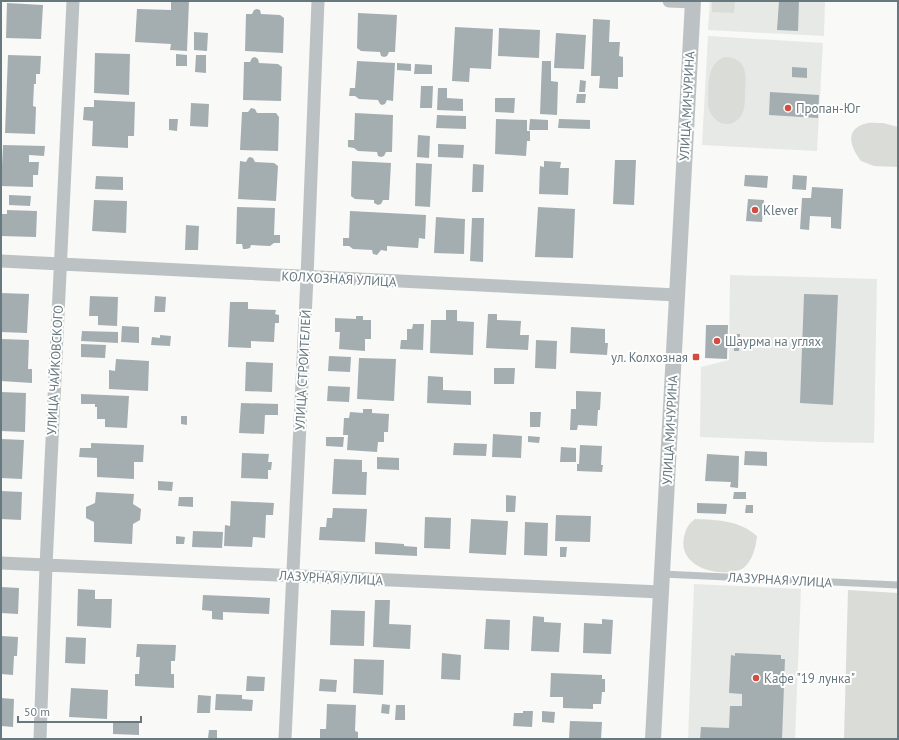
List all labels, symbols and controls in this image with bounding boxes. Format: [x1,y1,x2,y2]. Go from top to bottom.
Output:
street label: УЛИЦА МИЧУРИНА [676,50,698,161]
place label: Пропан-Юг [796,100,860,117]
marker: Пропан-Юг [783,103,793,113]
place label: Klever [763,202,799,219]
marker: Klever [750,205,760,215]
street label: КОЛХОЗНАЯ УЛИЦА [281,267,397,291]
street label: УЛИЦА ЧАЙКОВСКОГО [43,305,67,435]
street label: УЛИЦА СТРОИТЕЛЕЙ [291,309,315,431]
place label: Шаурма на углях [725,333,821,350]
marker: Шаурма на углях [712,336,722,346]
place label: ул. Колхозная [611,349,688,366]
marker: ул. Колхозная [691,352,701,362]
street label: УЛИЦА МИЧУРИНА [659,374,681,485]
street label: ЛАЗУРНАЯ УЛИЦА [277,567,384,589]
street label: ЛАЗУРНАЯ УЛИЦА [726,569,833,591]
place label: Кафе "19 лунка" [764,670,855,687]
marker: Кафе "19 лунка" [751,673,761,683]
scale bar [18,698,141,724]
text: 50 m [24,704,50,719]

